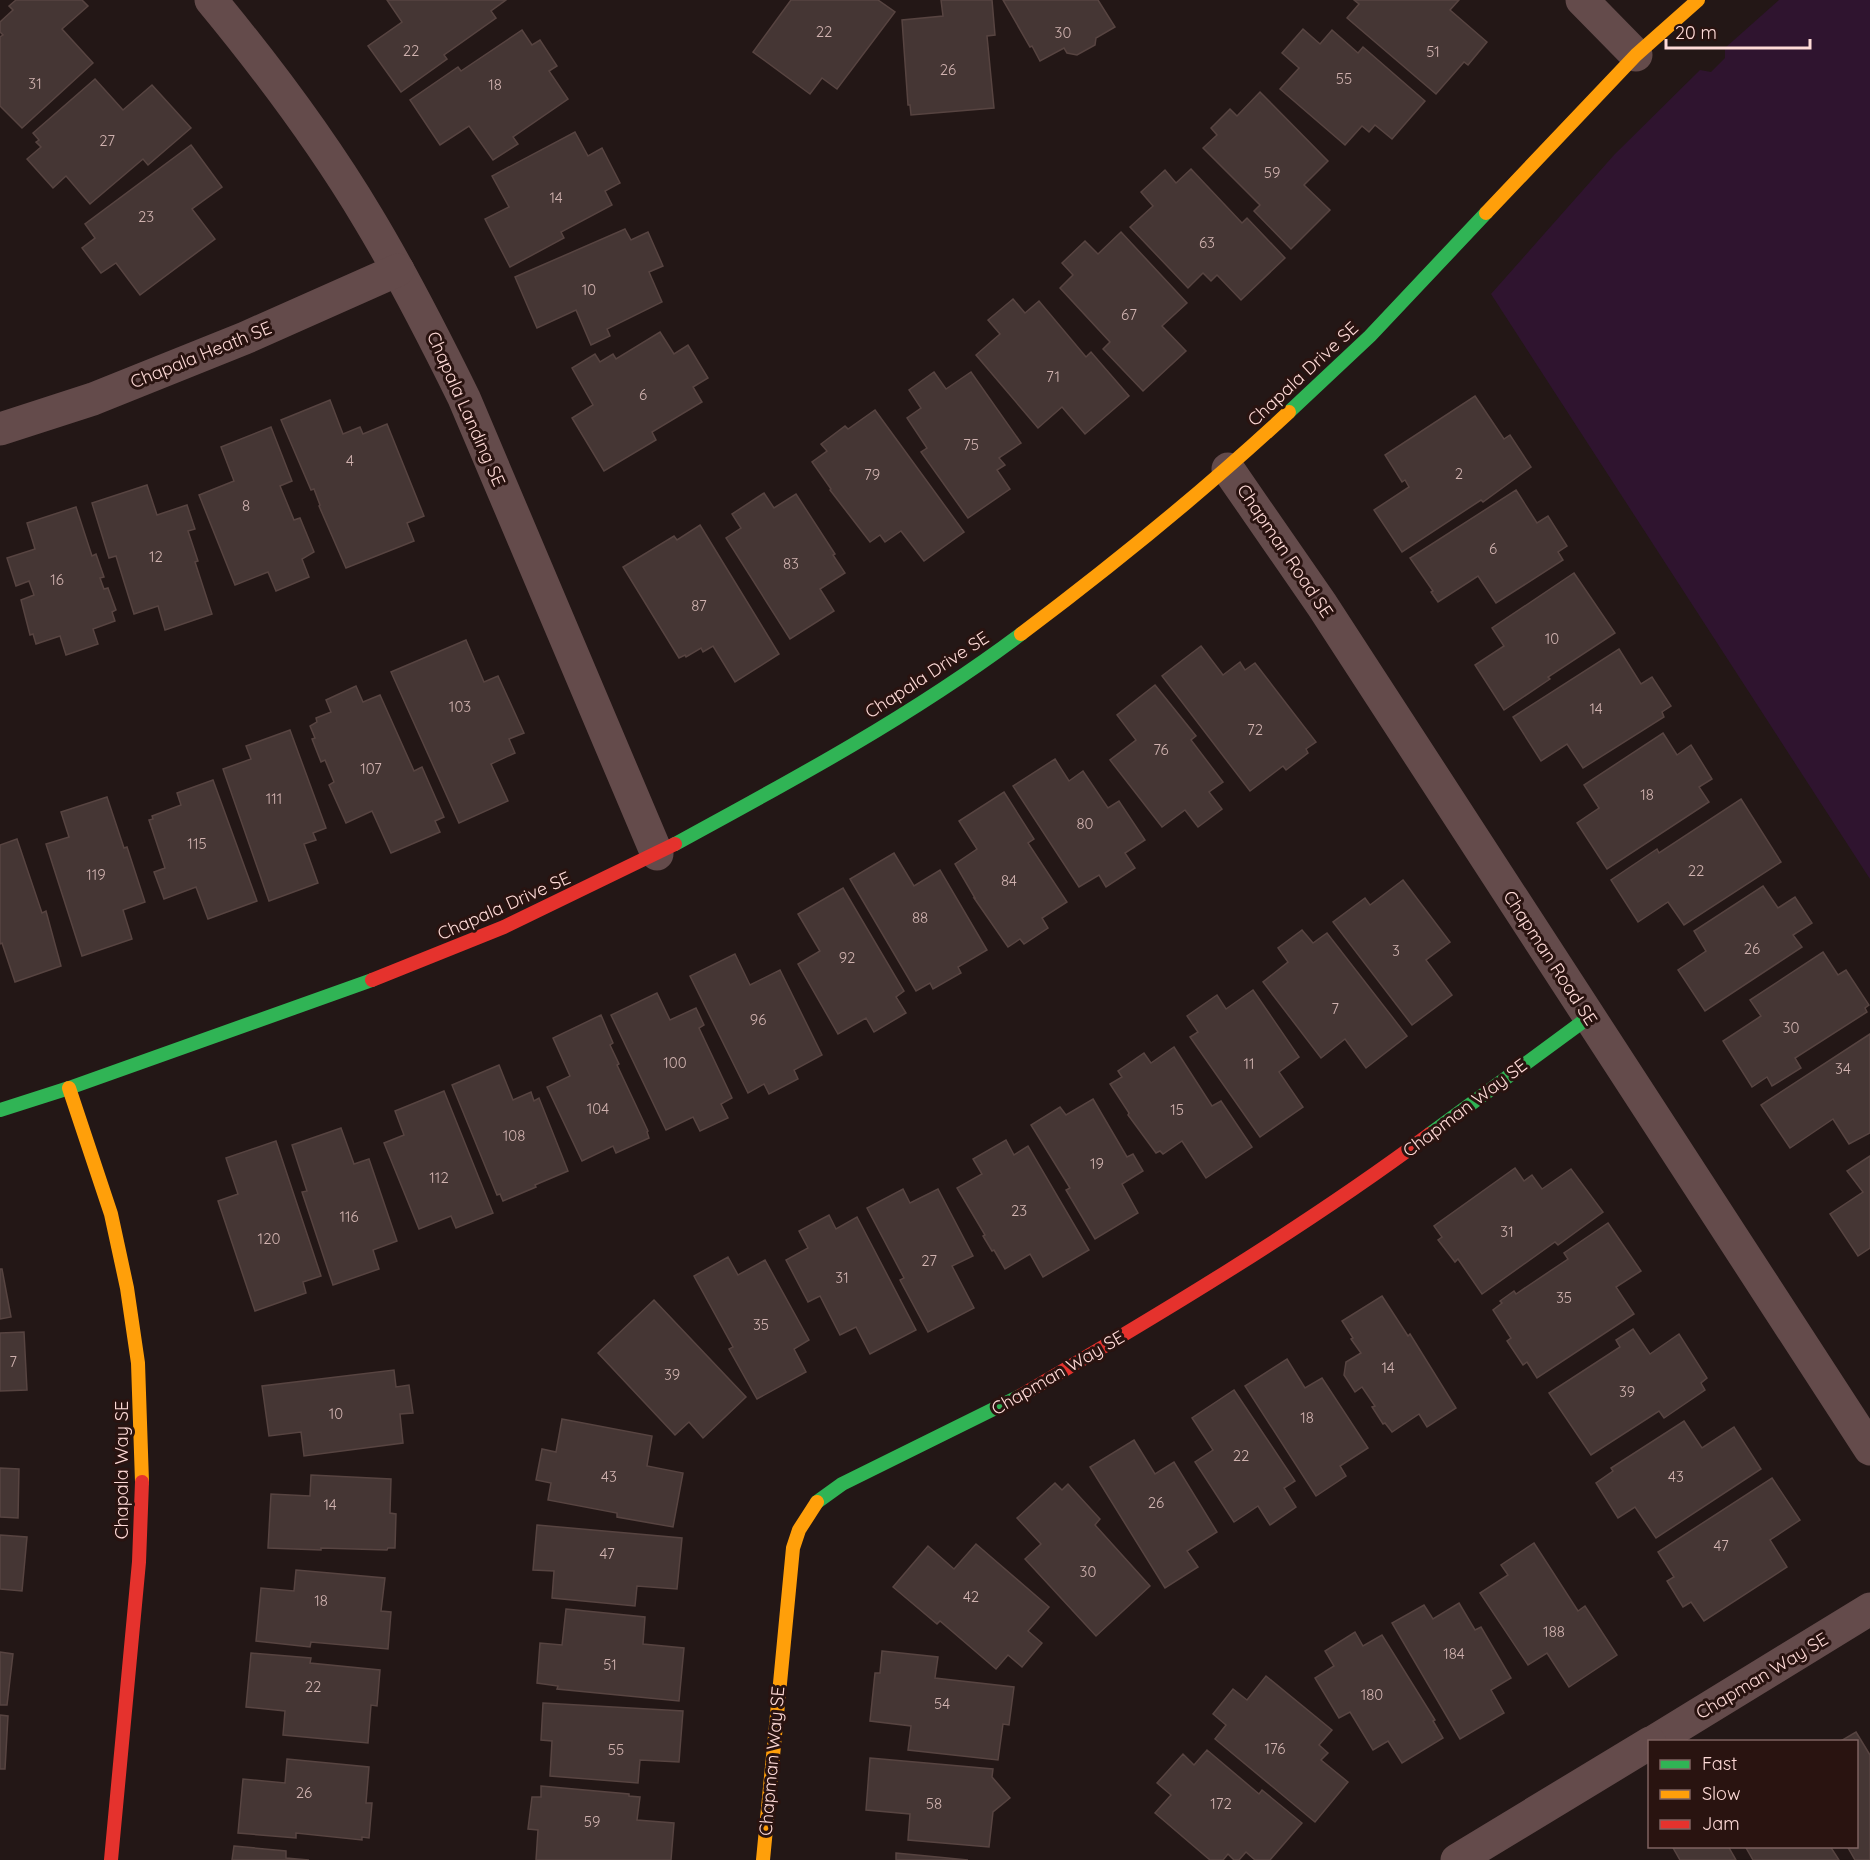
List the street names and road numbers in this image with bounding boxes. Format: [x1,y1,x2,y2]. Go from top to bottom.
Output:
street label: Chapala Heath SE [127,316,275,393]
street label: Chapala Drive SE [1242,316,1363,431]
street label: Chapala Landing SE [422,328,511,490]
street label: Chapman Road SE [1232,479,1339,622]
street label: Chapala Drive SE [860,626,993,723]
street label: Chapala Drive SE [434,866,574,945]
street label: Chapman Road SE [1498,886,1603,1030]
street label: Chapman Way SE [1398,1053,1532,1162]
street label: Chapman Way SE [987,1325,1128,1420]
street label: Chapala Way SE [110,1401,133,1539]
street label: Chapman Way SE [1692,1627,1832,1724]
street label: Chapman Way SE [754,1685,789,1837]

